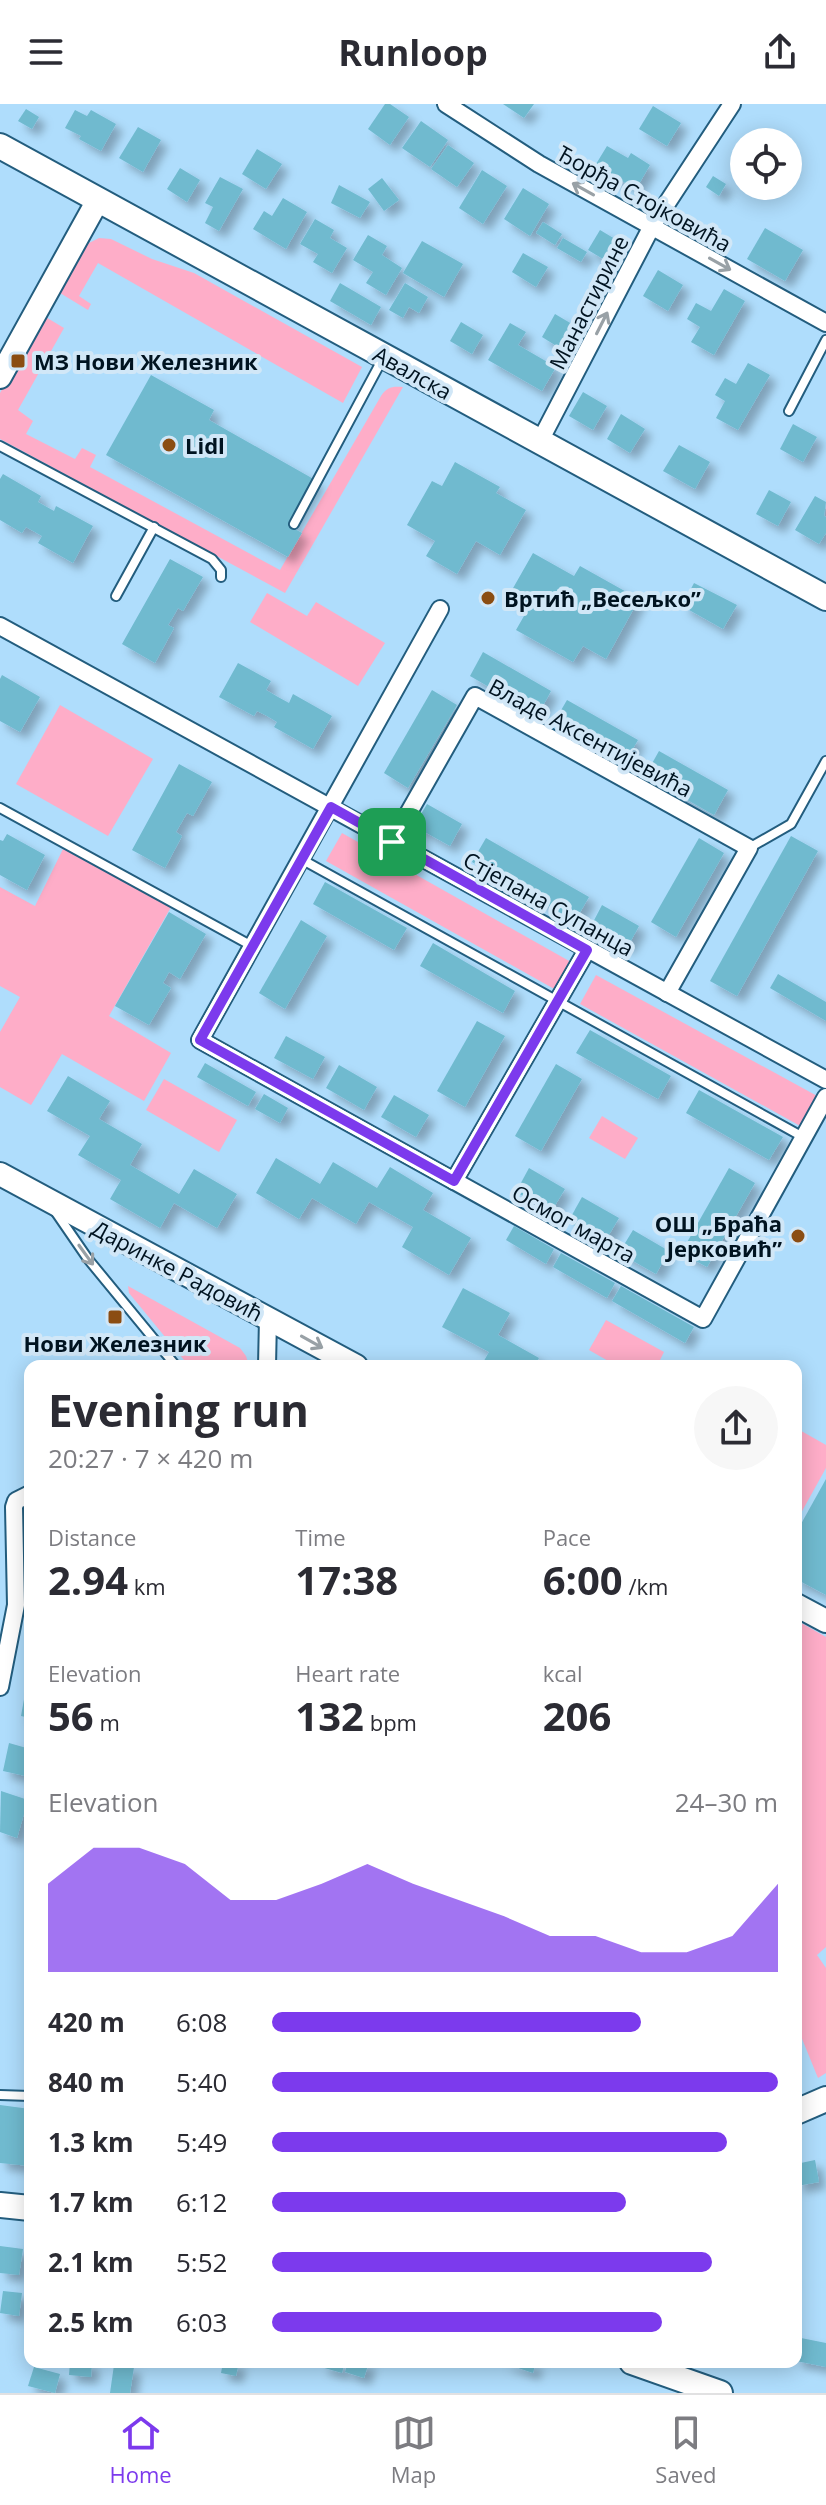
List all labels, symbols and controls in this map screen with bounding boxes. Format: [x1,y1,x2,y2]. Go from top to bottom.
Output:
text: Runloop [338,28,488,77]
icon: menu [24,30,68,74]
icon: share [758,30,802,74]
map controls [730,128,802,200]
button: locate [730,128,802,200]
street label: Ђорђа Стојковића [553,138,737,258]
one-way arrow [572,180,596,196]
street label: Манастирине [541,230,635,374]
one-way arrow [708,257,731,273]
one-way arrow [595,311,611,335]
street label: Авалска [368,338,458,406]
place label: МЗ Нови Железник [34,346,258,376]
marker: МЗ Нови Железник [9,352,27,370]
place label: Lidl [185,430,225,460]
marker: Lidl [160,436,178,454]
place label: Вртић „Весељко” [504,583,701,613]
marker: Вртић „Весељко” [479,589,497,607]
street label: Владе Аксентијевића [484,671,698,803]
pin [358,808,426,876]
icon: arrive [370,820,414,864]
street label: Стјепана Супанца [458,844,640,962]
street label: Осмог марта [507,1177,641,1269]
place label: ОШ „Браћа Јерковић” [655,1208,782,1263]
street label: Даринке Радовић [87,1212,269,1328]
marker: ОШ „Браћа Јерковић” [789,1227,807,1245]
one-way arrow [78,1243,94,1265]
marker: Нови Железник [106,1308,124,1326]
place label: Нови Железник [23,1328,207,1358]
one-way arrow [300,1335,324,1350]
text: Evening run [48,1380,309,1440]
button: share [694,1386,778,1470]
text: 20:27 · 7 × 420 m [48,1440,253,1476]
text: Distance [48,1522,136,1552]
text: Time [295,1522,346,1552]
text: Pace [543,1522,591,1552]
text: 2.94 [48,1552,128,1607]
text: 17:38 [295,1552,398,1607]
text: 6:00 [543,1552,623,1607]
text: km [128,1571,166,1601]
text: /km [623,1571,668,1601]
text: Elevation [48,1658,141,1688]
text: Heart rate [295,1658,400,1688]
text: kcal [543,1658,583,1688]
text: 56 [48,1688,94,1743]
text: 132 [295,1688,364,1743]
text: 206 [543,1688,611,1743]
text: m [94,1707,120,1737]
text: bpm [364,1707,417,1737]
text: Elevation [48,1784,158,1820]
text: 24–30 m [675,1784,778,1820]
text: 420 m [48,2004,125,2040]
text: 6:08 [176,2004,227,2040]
text: 840 m [48,2064,125,2100]
text: 5:40 [176,2064,227,2100]
text: 1.3 km [48,2124,134,2160]
text: 5:49 [176,2124,227,2160]
text: 1.7 km [48,2184,134,2220]
text: 6:12 [176,2184,227,2220]
text: 2.1 km [48,2244,134,2280]
text: 5:52 [176,2244,227,2280]
text: 2.5 km [48,2304,134,2340]
text: 6:03 [176,2304,227,2340]
tab: Home [110,2411,172,2489]
tab: Map [391,2411,436,2489]
tab: Saved [655,2411,716,2489]

